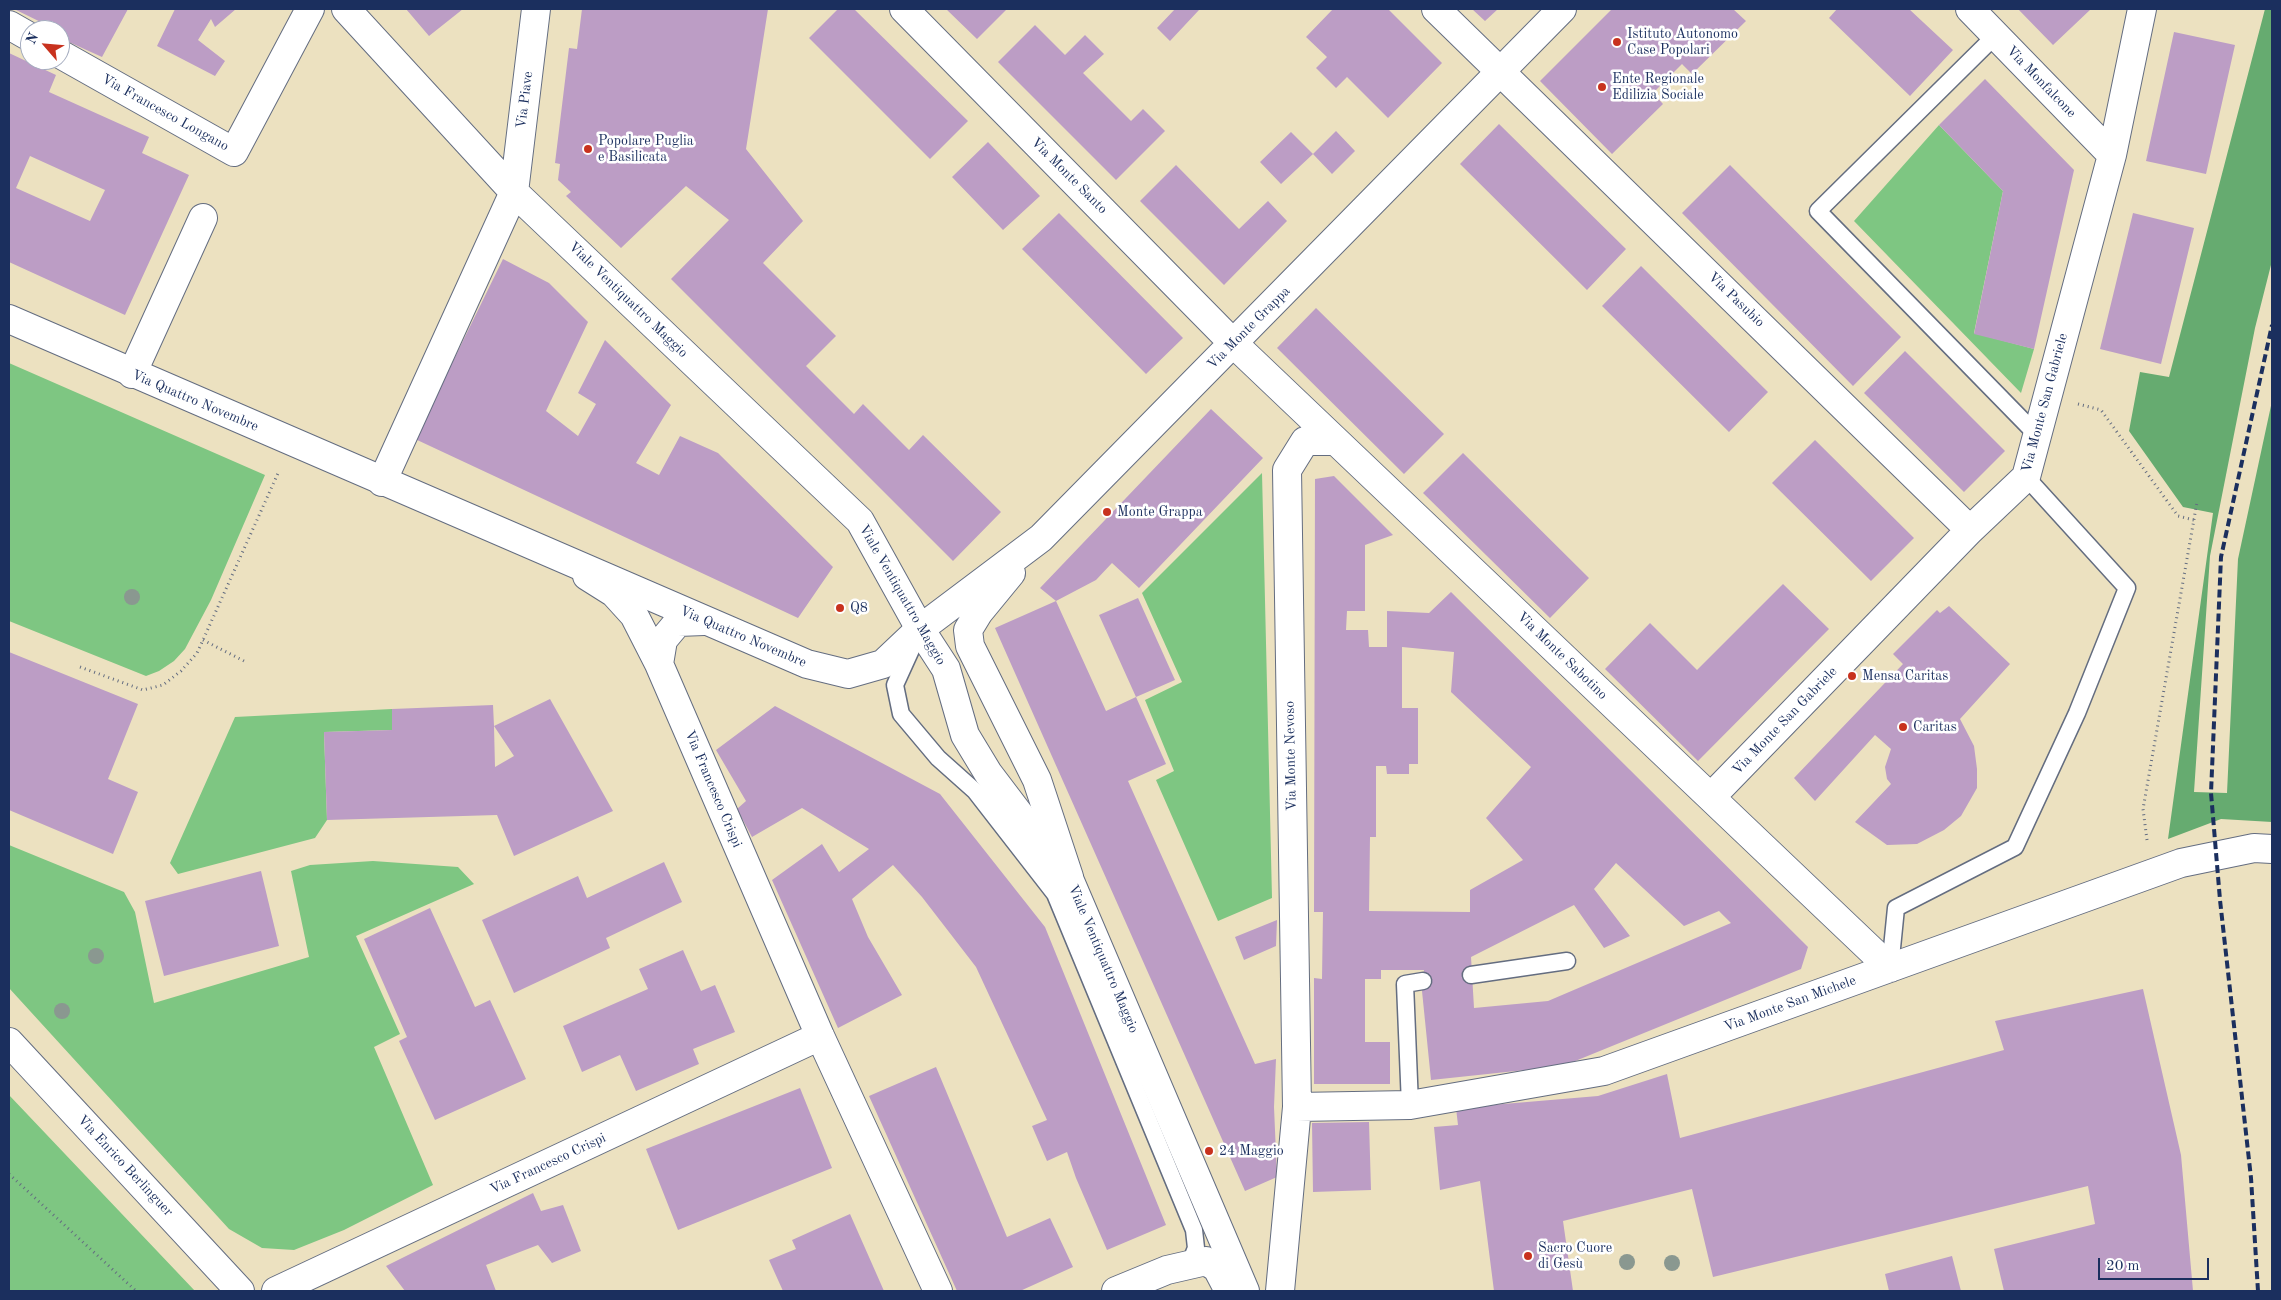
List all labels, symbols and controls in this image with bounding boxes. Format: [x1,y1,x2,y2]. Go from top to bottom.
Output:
north arrow [20,20,70,70]
place label: Istituto Autonomo Case Popolari [1627,26,1738,58]
text: N [24,31,41,47]
marker: Istituto Autonomo Case Popolari [1611,36,1623,48]
street label: Via Monfalcone [2003,43,2079,121]
street label: Via Piave [513,70,537,130]
street label: Via Francesco Longano [98,71,232,155]
place label: Ente Regionale Edilizia Sociale [1612,71,1704,104]
marker: Ente Regionale Edilizia Sociale [1596,81,1608,93]
place label: Popolare Puglia e Basilicata [598,133,694,166]
street label: Via Monte Santo [1027,134,1111,218]
marker: Popolare Puglia e Basilicata [582,143,594,155]
street label: Viale Ventiquattro Maggio [565,239,691,361]
street label: Via Pasubio [1704,269,1768,331]
street label: Via Monte Grappa [1204,283,1294,373]
street label: Via Monte San Gabriele [2018,331,2072,475]
street label: Via Quattro Novembre [129,367,261,435]
place label: Monte Grappa [1117,504,1203,520]
marker: Monte Grappa [1101,506,1113,518]
street label: Viale Ventiquattro Maggio [855,522,949,668]
place label: Q8 [850,600,868,616]
marker: Q8 [834,602,846,614]
street label: Via Quattro Novembre [677,603,809,671]
street label: Via Monte Sabotino [1513,609,1611,703]
street label: Via Monte San Gabriele [1729,663,1841,779]
place label: Mensa Caritas [1862,668,1948,684]
marker: Mensa Caritas [1846,670,1858,682]
street label: Via Monte Nevoso [1282,701,1300,811]
place label: Caritas [1913,719,1957,735]
marker: Caritas [1897,721,1909,733]
street label: Via Francesco Crispi [681,728,745,850]
street label: Viale Ventiquattro Maggio [1064,882,1142,1036]
street label: Via Monte San Michele [1722,972,1858,1036]
street label: Via Enrico Berlinguer [74,1112,176,1220]
street label: Via Francesco Crispi [487,1130,609,1198]
place label: 24 Maggio [1219,1143,1284,1159]
marker: 24 Maggio [1203,1145,1215,1157]
place label: Sacro Cuore di Gesù [1538,1240,1612,1272]
scale bar [2101,1248,2212,1280]
marker: Sacro Cuore di Gesù [1522,1250,1534,1262]
text: 20 m [2106,1259,2140,1274]

